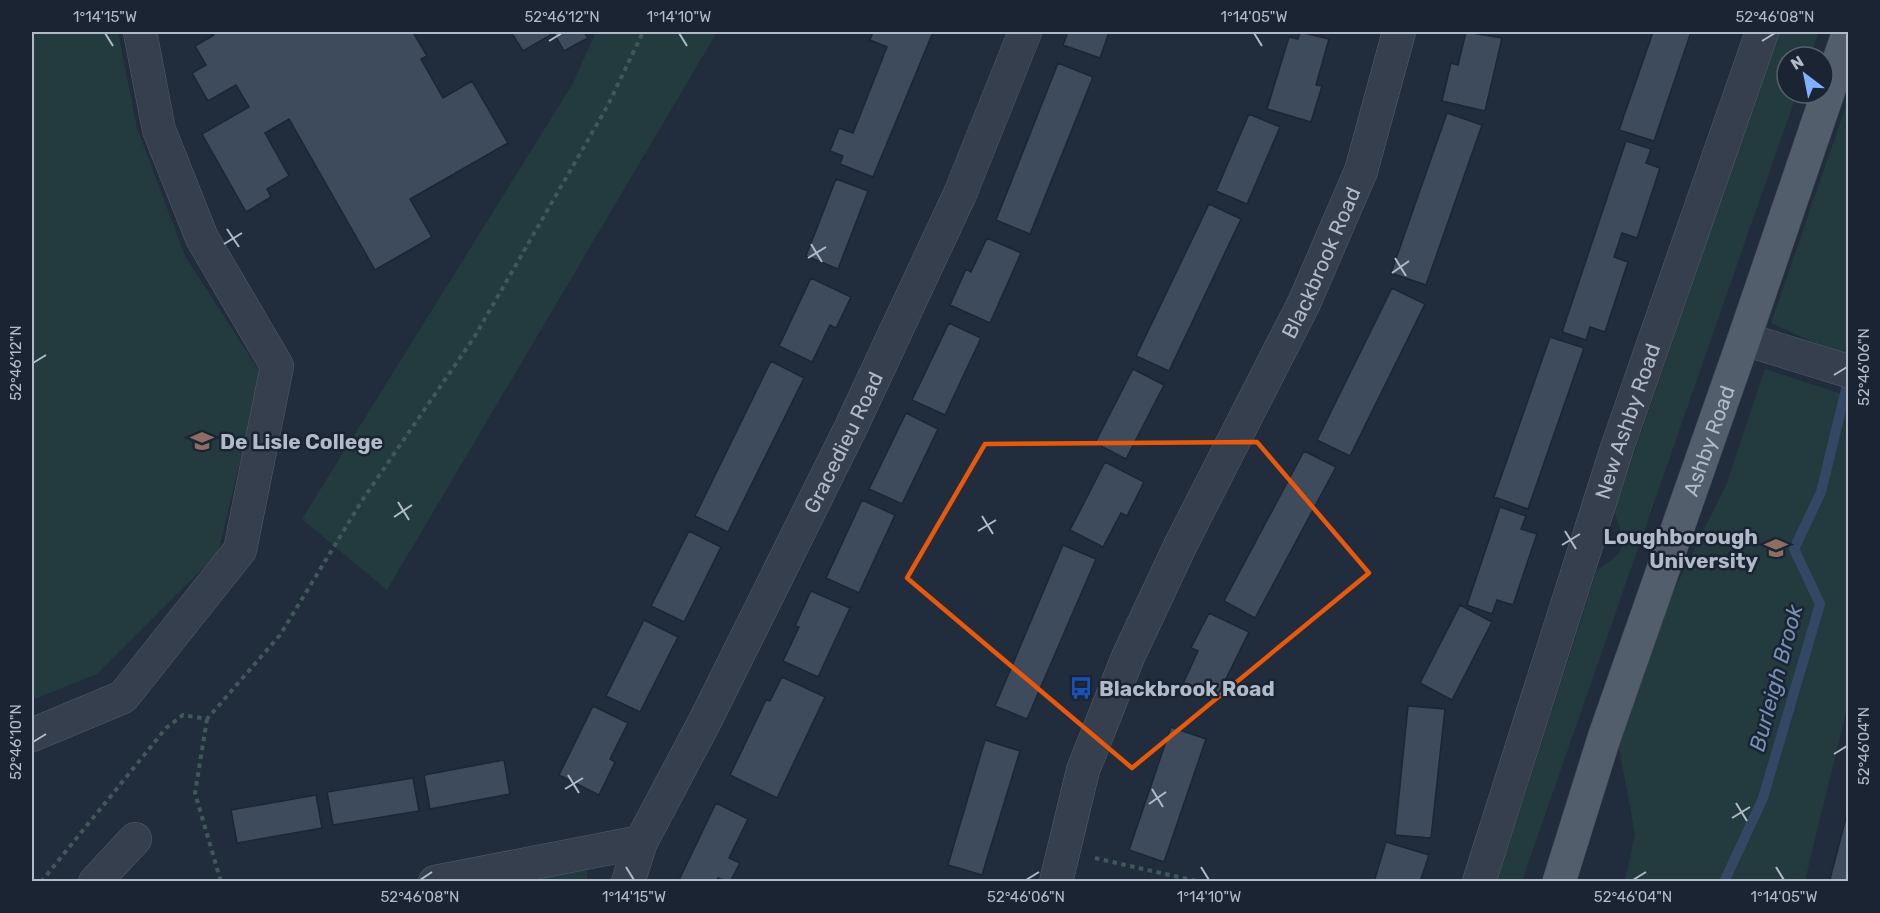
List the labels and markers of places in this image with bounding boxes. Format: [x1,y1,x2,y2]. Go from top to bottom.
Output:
school or university icon: De Lisle College [189,428,215,454]
place label: De Lisle College [220,429,383,454]
place label: Loughborough University [1604,524,1758,573]
school or university icon: Loughborough University [1763,535,1789,561]
bus stop icon: Blackbrook Road [1068,675,1094,701]
place label: Blackbrook Road [1099,676,1275,701]

